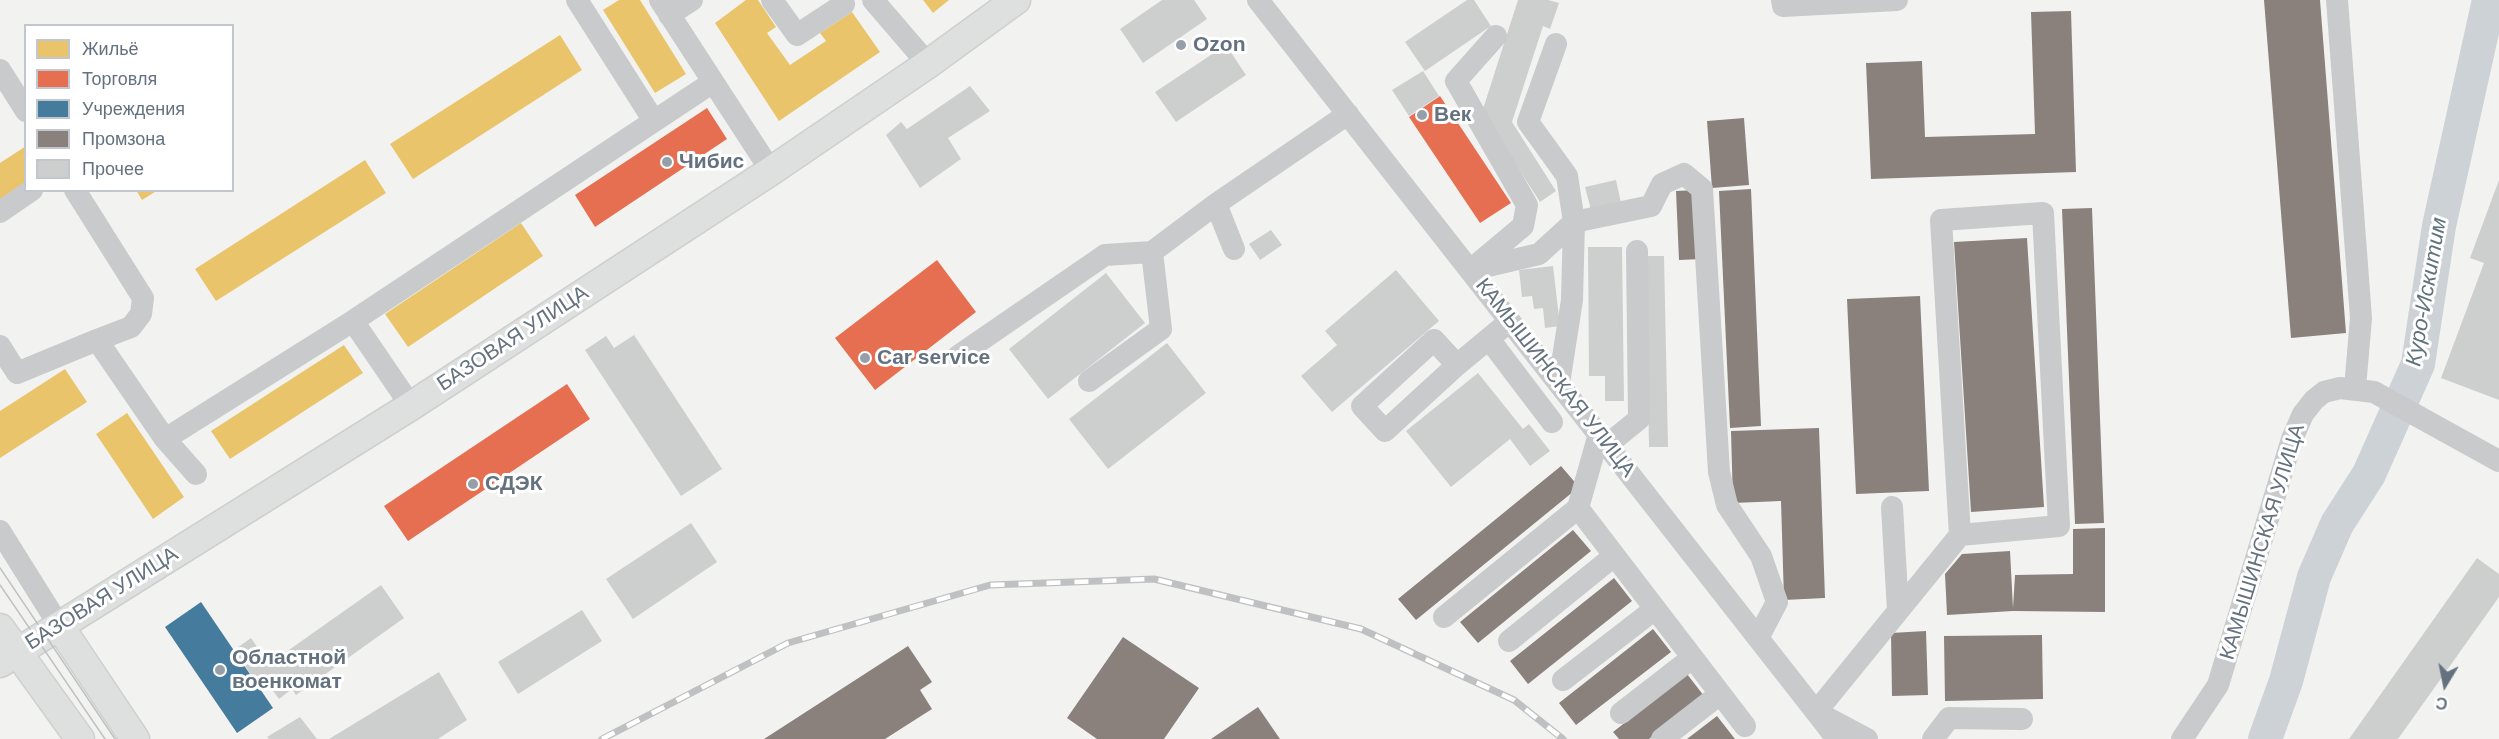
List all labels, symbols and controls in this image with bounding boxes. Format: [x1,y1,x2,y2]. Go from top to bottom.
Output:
legend [24,24,234,192]
place label: Ozon [1193,32,1245,58]
marker: Ozon [1174,38,1188,52]
text: Жильё [82,39,139,59]
text: Торговля [82,69,157,89]
text: Учреждения [82,99,185,119]
place label: Век [1434,102,1471,128]
marker: Век [1415,108,1429,122]
text: Промзона [82,129,165,149]
place label: Чибис [679,149,744,175]
marker: Чибис [660,155,674,169]
text: Прочее [82,159,144,179]
water label: Куро-Искитим [2401,216,2453,368]
street label: КАМЫШИНСКАЯ УЛИЦА [1470,274,1640,482]
street label: БАЗОВАЯ УЛИЦА [433,281,593,397]
place label: Car service [877,345,990,371]
marker: Car service [858,351,872,365]
street label: КАМЫШИНСКАЯ УЛИЦА [2215,421,2311,663]
place label: СДЭК [485,471,543,497]
marker: СДЭК [466,477,480,491]
street label: БАЗОВАЯ УЛИЦА [21,542,183,656]
place label: Областной военкомат [232,645,346,695]
north arrow [2415,655,2475,715]
marker: Областной военкомат [213,663,227,677]
text: С [2435,694,2449,713]

